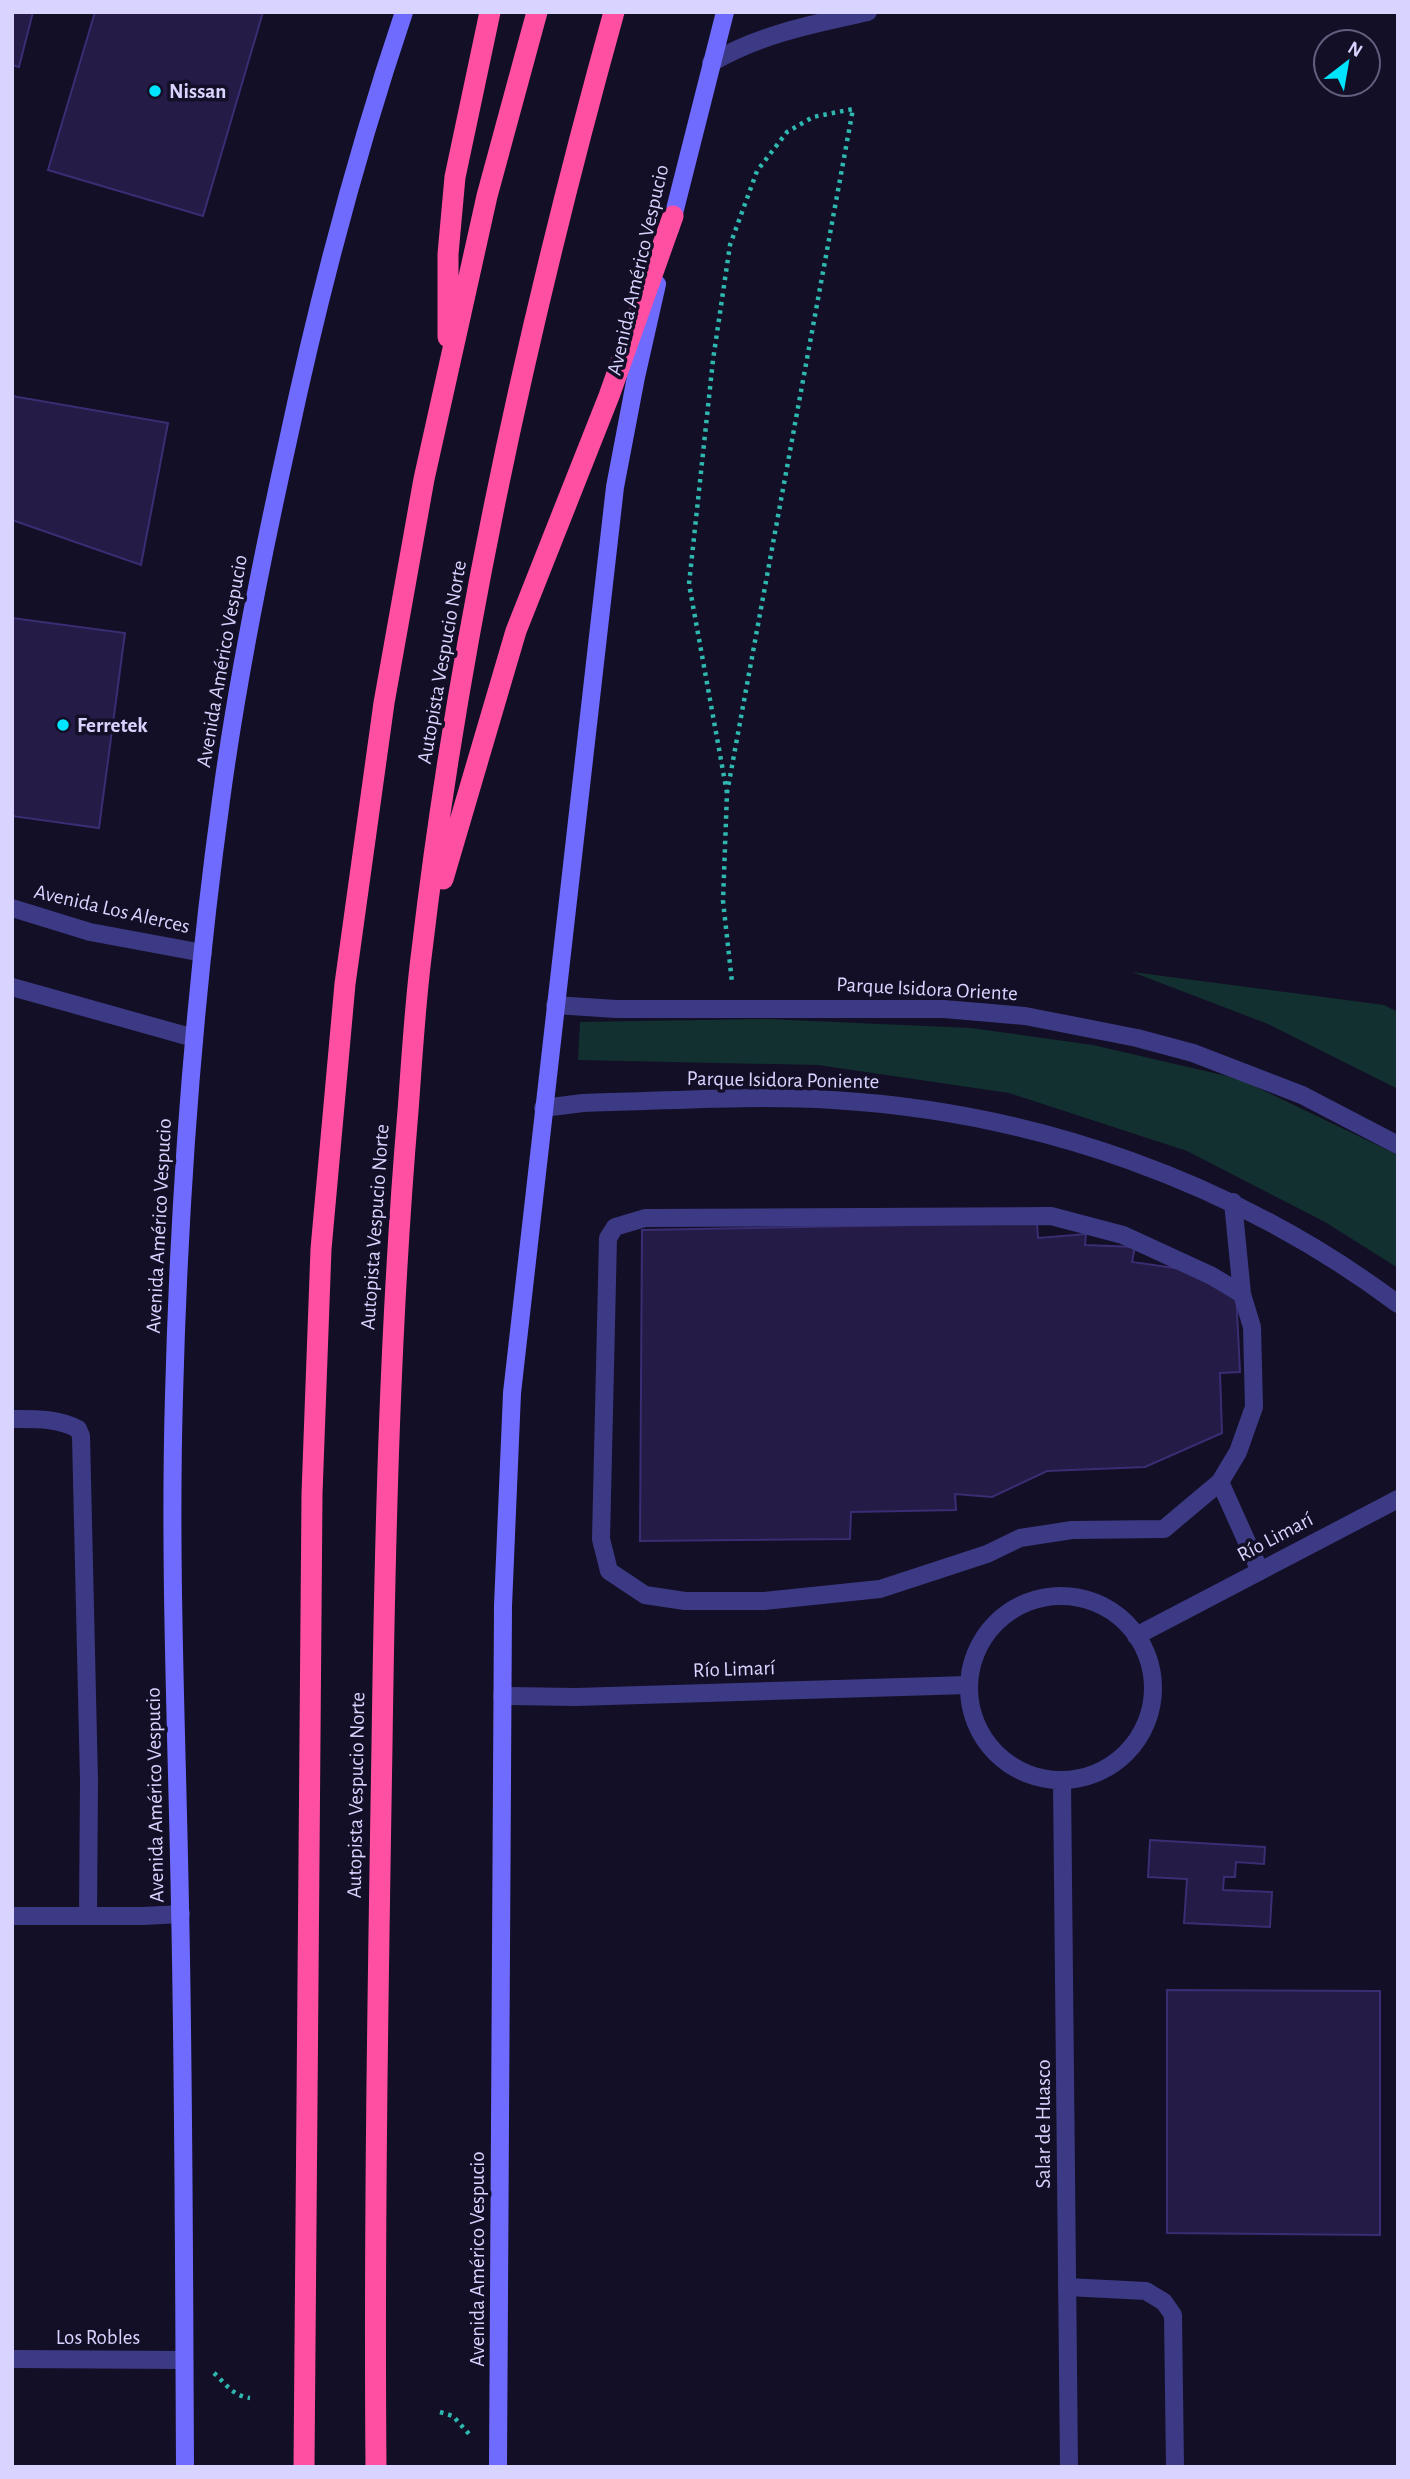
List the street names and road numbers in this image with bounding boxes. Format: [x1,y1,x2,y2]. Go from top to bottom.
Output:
street label: Avenida Américo Vespucio [604,163,672,377]
street label: Avenida Américo Vespucio [193,553,251,769]
street label: Autopista Vespucio Norte [414,559,470,765]
street label: Avenida Los Alerces [32,881,192,937]
street label: Parque Isidora Oriente [836,974,1018,1004]
street label: Parque Isidora Poniente [687,1068,879,1092]
street label: Avenida Américo Vespucio [143,1118,175,1334]
street label: Autopista Vespucio Norte [357,1123,393,1331]
street label: Río Limarí [1234,1508,1317,1566]
street label: Río Limarí [692,1657,776,1681]
street label: Avenida Américo Vespucio [143,1687,167,1903]
street label: Autopista Vespucio Norte [344,1692,368,1898]
street label: Salar de Huasco [1033,2060,1054,2188]
street label: Avenida Américo Vespucio [467,2151,488,2367]
street label: Los Robles [56,2327,140,2348]

